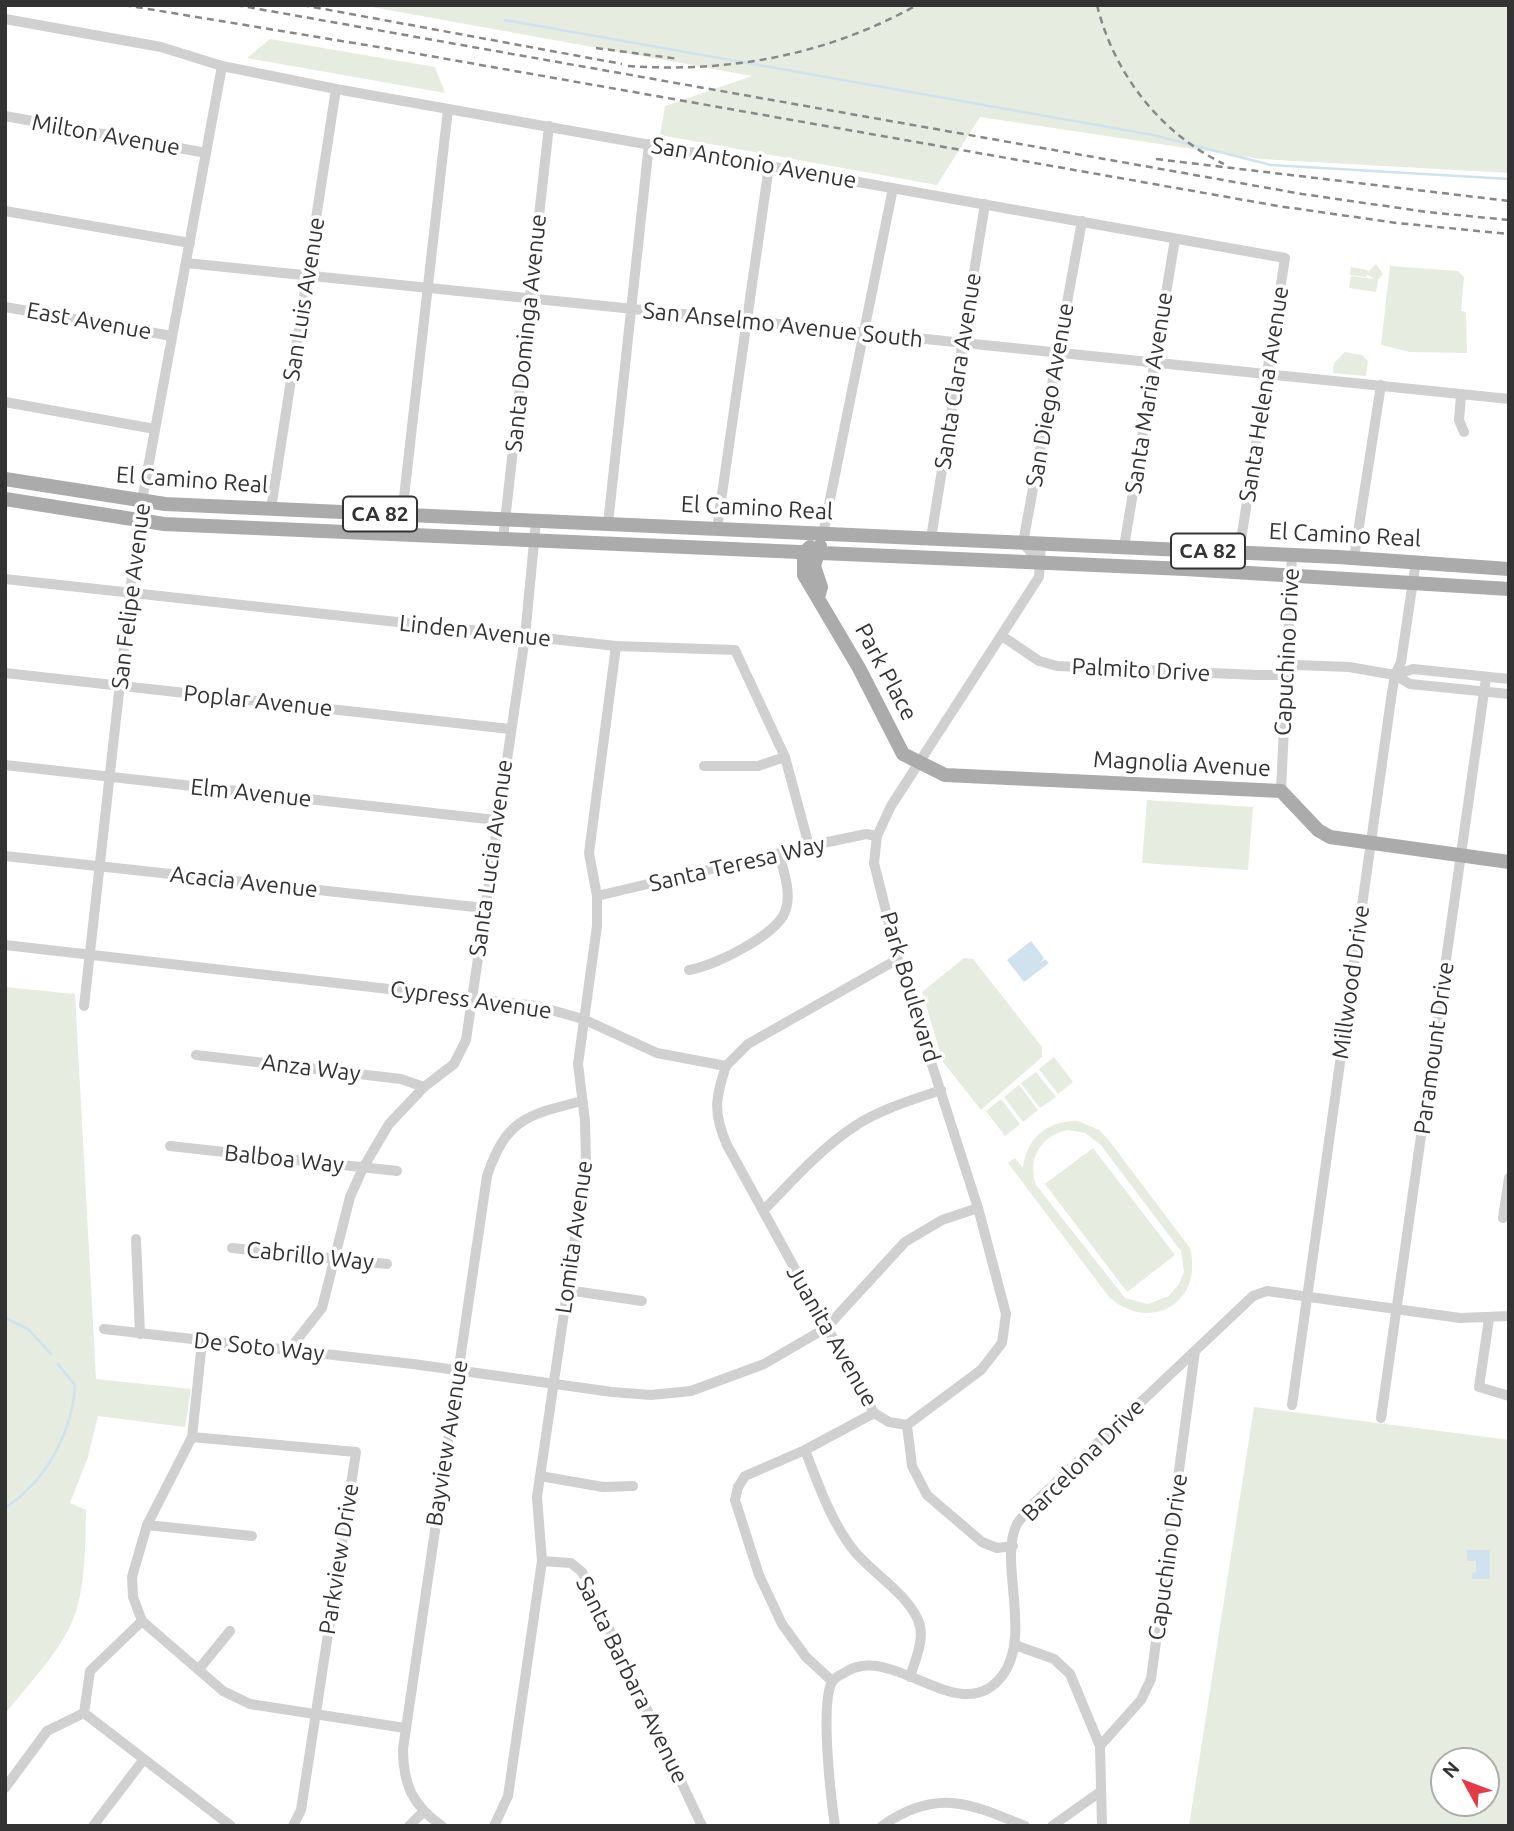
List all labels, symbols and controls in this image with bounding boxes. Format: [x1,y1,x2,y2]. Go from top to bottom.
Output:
street label: Milton Avenue [30,108,182,162]
street label: San Antonio Avenue [649,131,859,195]
street label: Santa Dominga Avenue [500,213,552,453]
street label: San Luis Avenue [277,215,331,383]
street label: Santa Clara Avenue [929,271,987,471]
street label: Santa Helena Avenue [1233,284,1295,504]
street label: Santa Maria Avenue [1119,290,1179,496]
street label: East Avenue [24,296,154,346]
street label: San Anselmo Avenue South [642,297,924,353]
street label: San Diego Avenue [1020,301,1080,489]
street label: El Camino Real [115,461,269,499]
street label: El Camino Real [680,490,834,526]
road number: CA 82 [343,496,417,532]
street label: San Felipe Avenue [106,501,156,691]
street label: El Camino Real [1268,517,1422,553]
road number: CA 82 [1171,534,1245,568]
street label: Capuchino Drive [1269,567,1305,737]
street label: Linden Avenue [398,609,552,653]
street label: Park Place [849,619,923,725]
street label: Palmito Drive [1071,653,1211,687]
street label: Poplar Avenue [182,679,334,723]
street label: Magnolia Avenue [1092,746,1272,782]
street label: Santa Lucia Avenue [463,758,519,958]
street label: Elm Avenue [189,773,313,813]
street label: Santa Teresa Way [646,830,828,898]
street label: Acacia Avenue [169,861,319,903]
street label: Millwood Drive [1327,903,1375,1061]
street label: Park Boulevard [874,908,946,1066]
street label: Paramount Drive [1408,960,1460,1136]
street label: Cypress Avenue [388,975,554,1025]
street label: Anza Way [260,1048,362,1088]
street label: Balboa Way [223,1139,345,1179]
street label: Lomita Avenue [550,1159,598,1315]
street label: Cabrillo Way [245,1236,375,1276]
street label: Juanita Avenue [780,1260,884,1412]
street label: De Soto Way [192,1326,326,1368]
street label: Bayview Avenue [420,1358,474,1528]
street label: Barcelona Drive [1016,1393,1150,1527]
street label: Capuchino Drive [1143,1472,1193,1642]
street label: Parkview Drive [313,1481,365,1637]
street label: Santa Barbara Avenue [570,1572,694,1788]
north arrow [1430,1747,1500,1817]
text: N [1438,1757,1464,1782]

